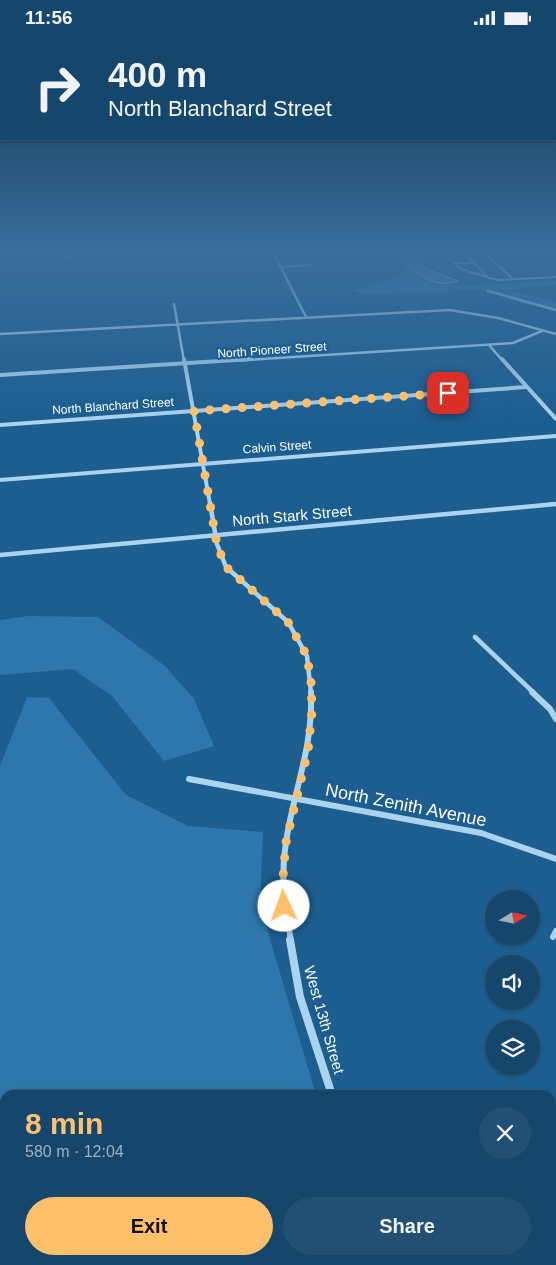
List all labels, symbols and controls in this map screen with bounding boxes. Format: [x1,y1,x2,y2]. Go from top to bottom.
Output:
text: 11:56 [25,7,73,28]
icon: right [25,55,90,120]
text: 400 m [108,55,207,94]
text: North Blanchard Street [108,96,332,121]
street label: North Pioneer Street [217,339,328,361]
pin [427,372,469,414]
icon: arrive [434,379,462,407]
street label: North Blanchard Street [52,395,175,417]
street label: Calvin Street [242,438,312,456]
street label: North Stark Street [231,502,353,529]
street label: North Zenith Avenue [324,780,488,830]
position arrow [257,879,309,931]
north arrow [485,890,540,945]
map controls [485,890,540,1075]
button: sound [485,955,540,1010]
street label: West 13th Street [301,964,348,1077]
button: layers [485,1020,540,1075]
text: 8 min [25,1107,103,1140]
button: close [479,1107,531,1159]
text: 580 m · 12:04 [25,1143,124,1160]
button: Exit [25,1197,273,1255]
button: Share [283,1197,531,1255]

